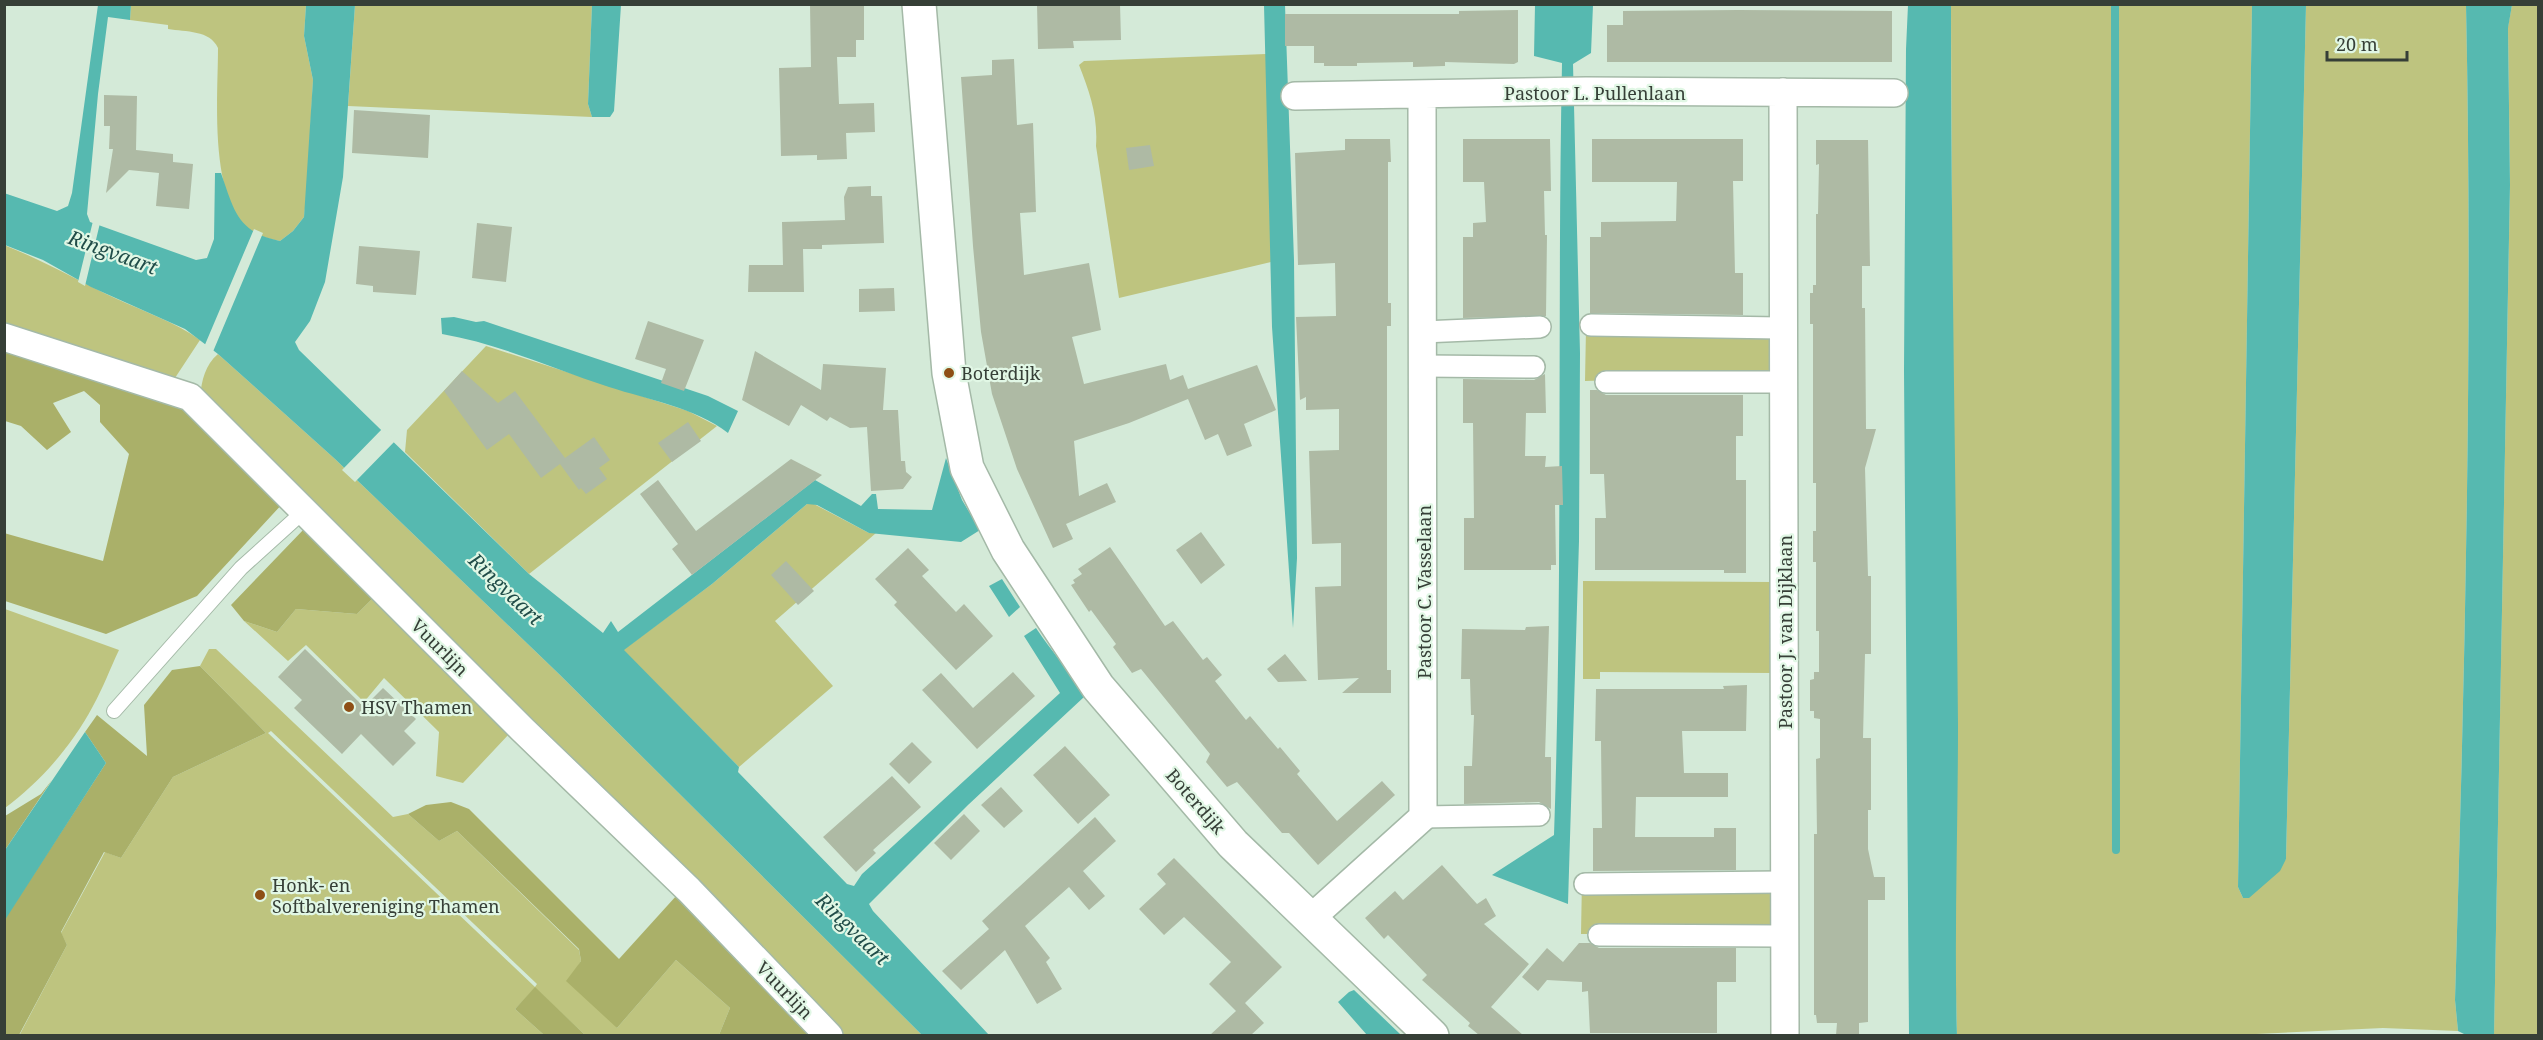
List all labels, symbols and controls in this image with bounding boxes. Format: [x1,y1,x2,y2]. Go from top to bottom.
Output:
scale bar [2327,24,2406,62]
text: 20 m [2336,32,2378,56]
street label: Pastoor L. Pullenlaan [1504,81,1686,105]
water label: Ringvaart [64,223,162,281]
place label: Boterdijk [961,361,1041,385]
marker: Boterdijk [942,366,956,380]
street label: Pastoor C. Vasselaan [1412,505,1436,679]
street label: Pastoor J. van Dijklaan [1773,535,1797,729]
water label: Ringvaart [462,546,549,631]
street label: Vuurlijn [406,613,474,681]
place label: HSV Thamen [361,695,473,719]
marker: HSV Thamen [342,700,356,714]
street label: Boterdijk [1161,763,1231,839]
place label: Honk- en Softbalvereniging Thamen [272,873,500,918]
water label: Ringvaart [809,886,896,971]
marker: Honk- en Softbalvereniging Thamen [253,888,267,902]
street label: Vuurlijn [751,956,819,1024]

